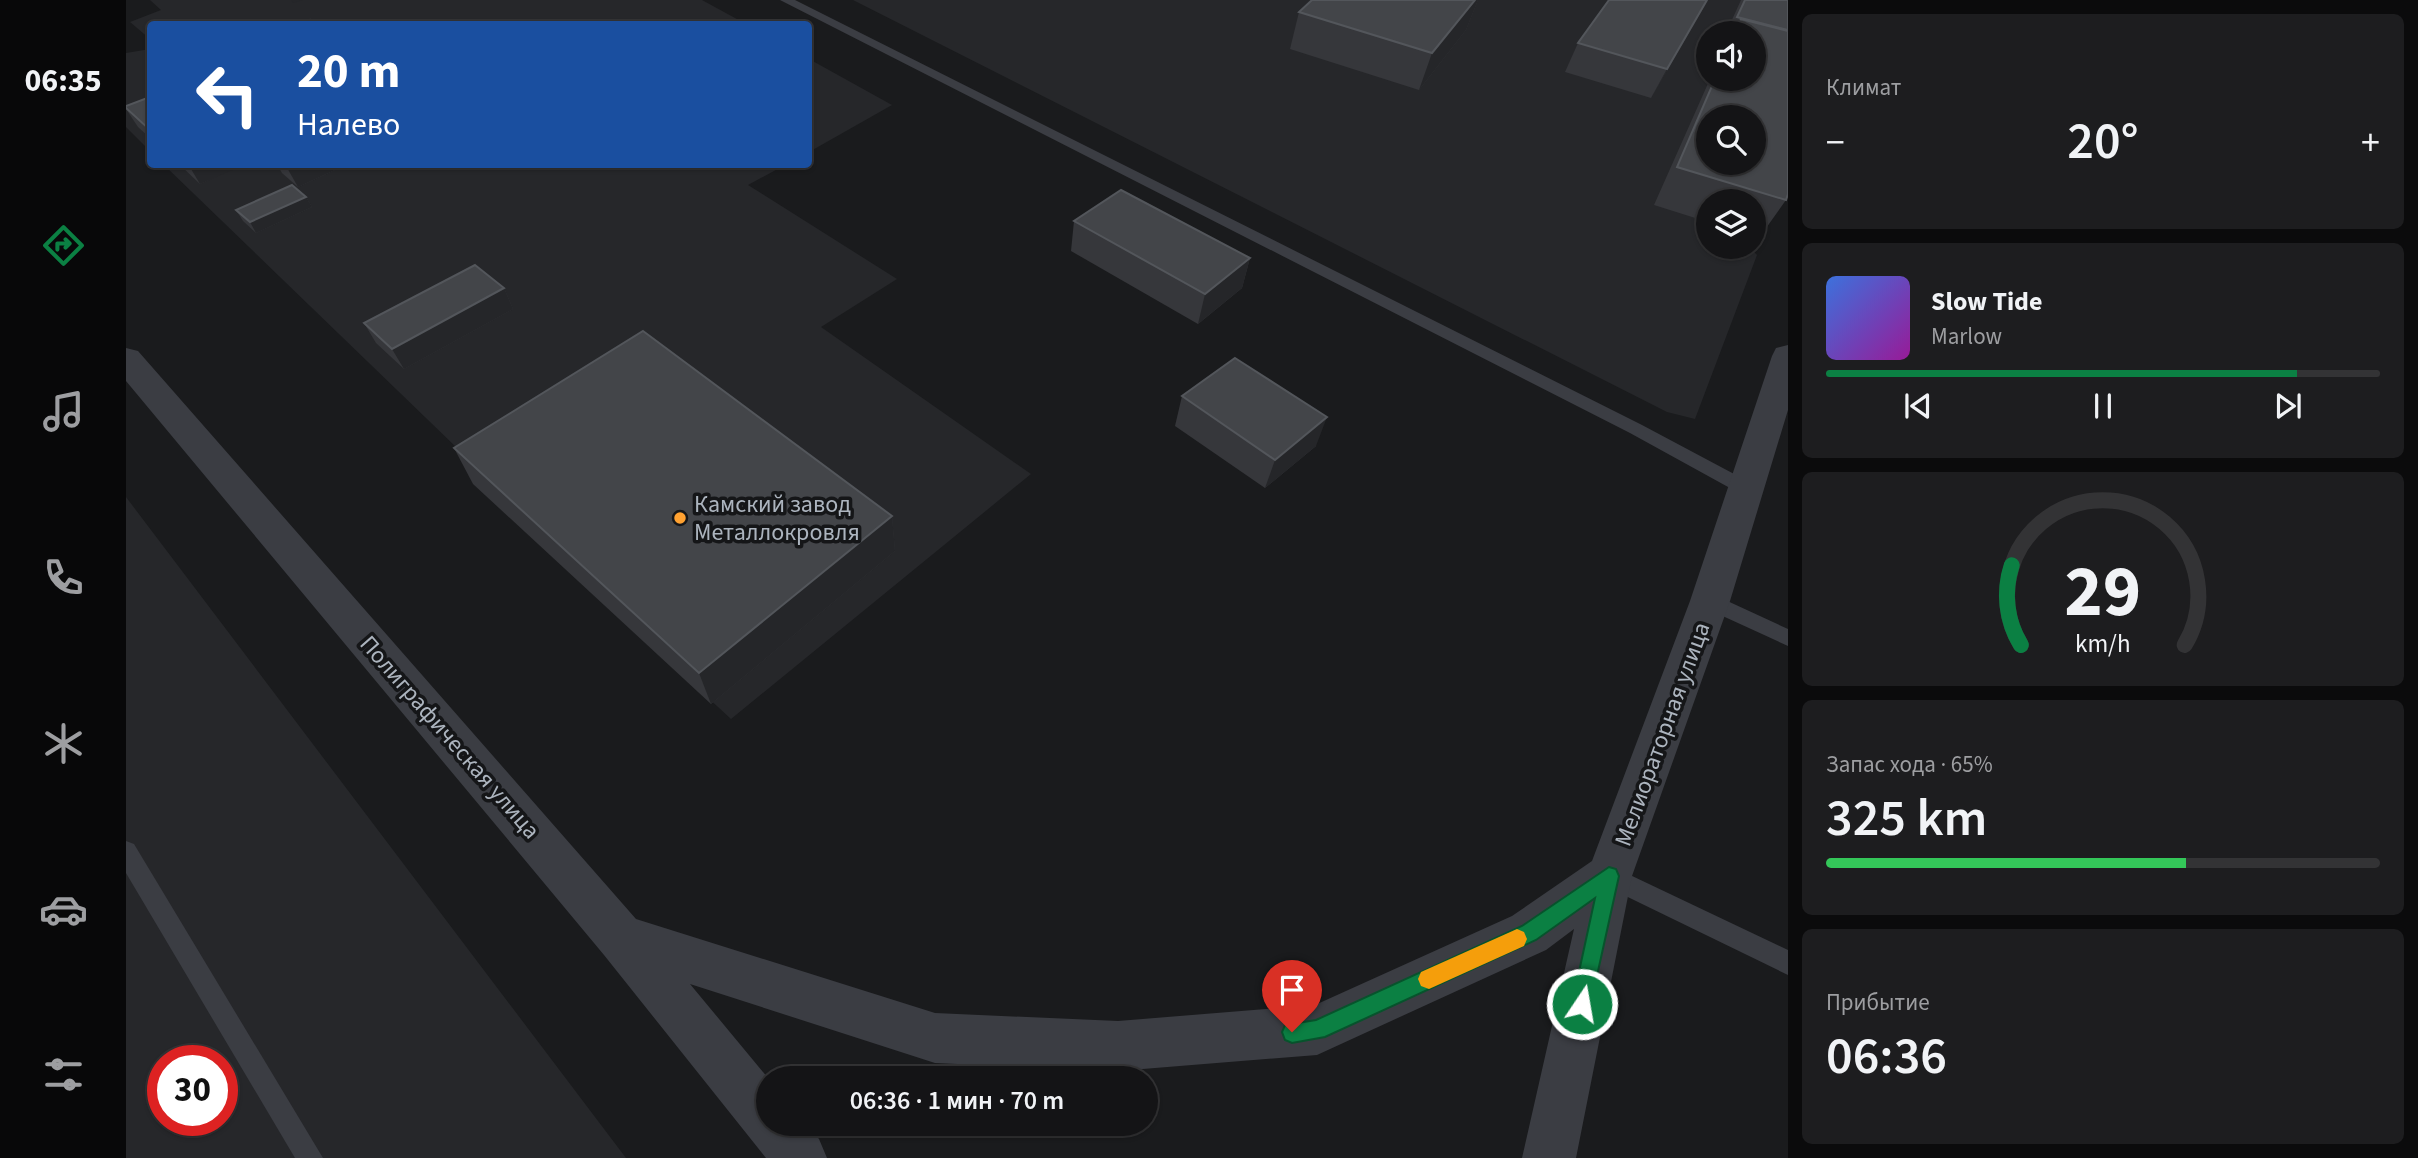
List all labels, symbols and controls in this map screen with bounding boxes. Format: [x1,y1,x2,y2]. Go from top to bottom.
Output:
map controls [1696,21,1766,259]
button: sound [1696,21,1766,91]
text: 20 m [297,37,401,107]
icon: left [182,49,273,140]
text: 06:35 [24,58,102,104]
text: Климат [1826,71,1901,104]
text: Налево [297,102,400,148]
button: search [1696,105,1766,175]
text: 20° [2067,105,2139,179]
text: − [1826,116,1845,170]
text: + [2361,116,2380,170]
button: layers [1696,189,1766,259]
icon: directions [39,221,88,270]
text: Slow Tide [1931,283,2042,320]
text: Marlow [1931,320,2002,353]
icon: music [39,387,88,436]
icon: previous [1899,387,1937,425]
icon: pause [2084,387,2122,425]
icon: next [2269,387,2307,425]
place label: Камский завод Металлокровля [694,487,860,550]
marker: Камский завод Металлокровля [672,510,688,526]
text: 29 [2065,540,2141,644]
icon: phone [39,553,88,602]
street label: Мелиораторная улица [1606,617,1719,851]
text: km/h [2075,626,2131,662]
street label: Полиграфическая улица [351,628,548,847]
icon: climate [39,719,88,768]
text: Запас хода · 65% [1826,748,1993,781]
text: 325 km [1826,782,1987,856]
icon: car [39,885,88,934]
pin [1262,960,1322,1032]
position arrow [1545,967,1619,1041]
icon: arrive [1273,971,1311,1009]
text: Прибытие [1826,986,1930,1019]
text: 06:36 [1826,1020,1947,1094]
speed limit sign: 30 [147,1045,238,1136]
icon: filters [39,1050,88,1099]
text: 06:36 · 1 мин · 70 m [850,1082,1064,1119]

